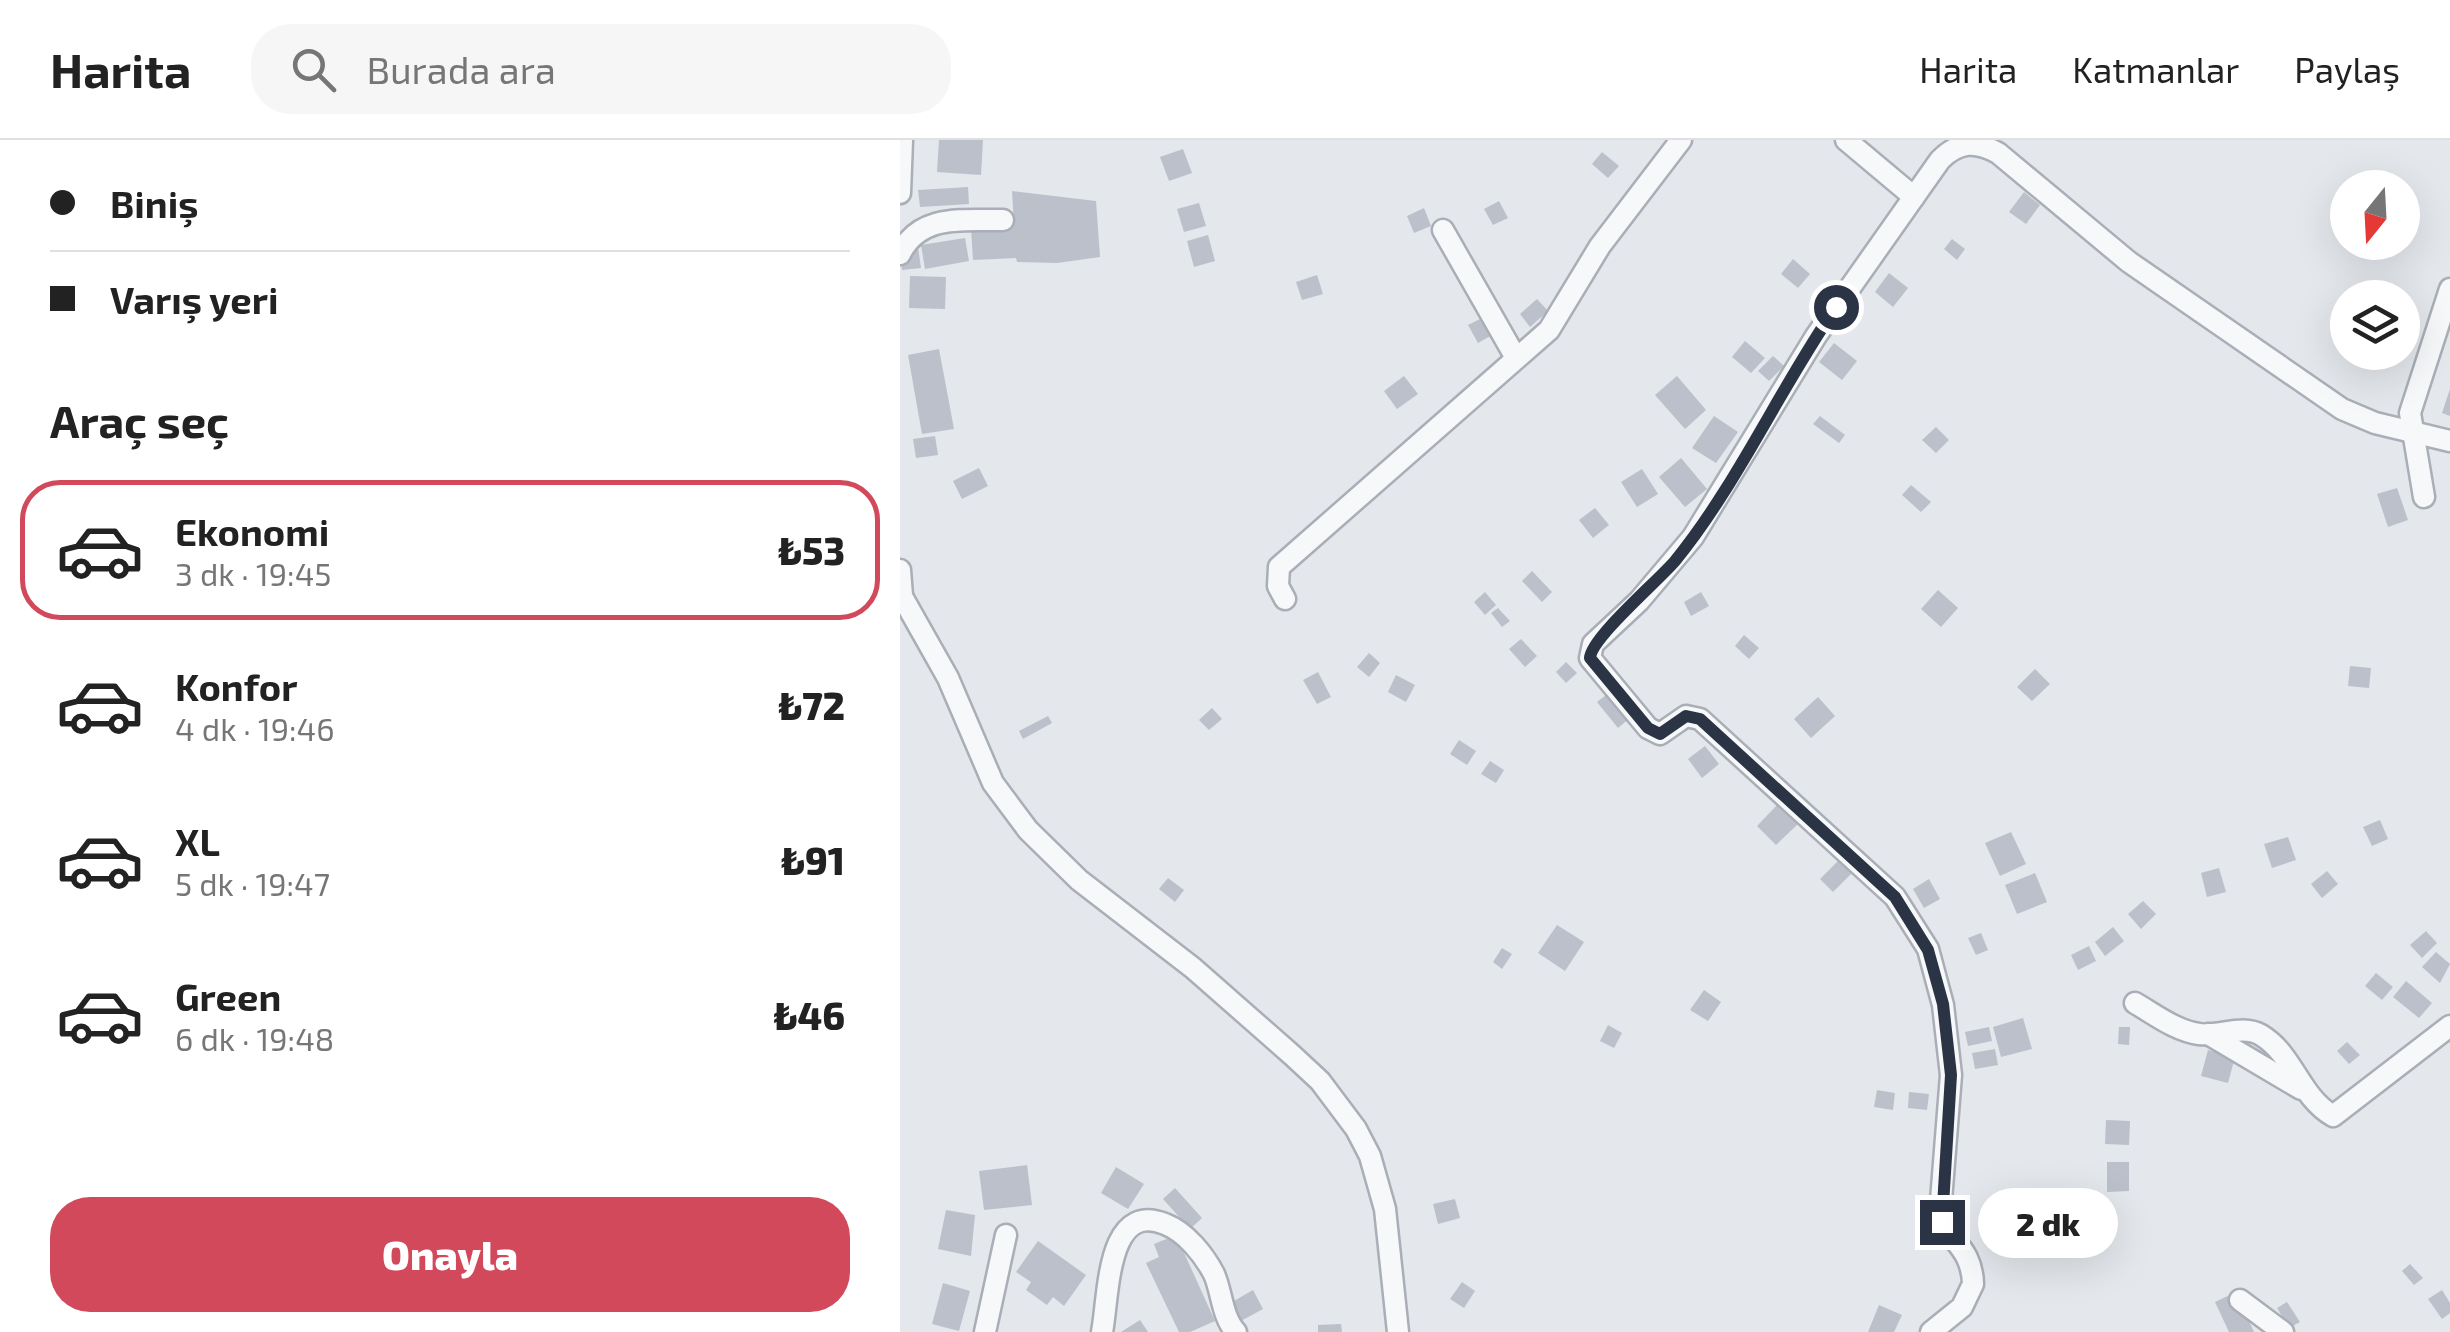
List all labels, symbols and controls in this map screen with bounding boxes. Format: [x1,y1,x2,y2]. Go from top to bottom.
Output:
search box [251,24,951,114]
text: Harita [50,40,191,98]
icon: search [286,42,341,97]
text: Burada ara [366,46,556,92]
text: Harita [1919,48,2017,90]
text: Katmanlar [2072,48,2239,90]
text: Paylaş [2294,48,2400,90]
north arrow [2330,170,2420,260]
map controls [2330,170,2420,370]
text: Biniş [110,180,198,226]
text: Varış yeri [110,276,279,322]
button: layers [2330,280,2420,370]
route start [1814,285,1859,330]
text: Araç seç [50,393,229,447]
icon: car [55,505,145,595]
text: Ekonomi [175,508,329,554]
text: ₺53 [778,527,845,573]
text: 3 dk · 19:45 [175,554,331,592]
icon: car [55,660,145,750]
text: Konfor [175,663,297,709]
text: ₺72 [778,682,845,728]
text: 4 dk · 19:46 [175,709,335,747]
icon: car [55,815,145,905]
text: XL [175,818,220,864]
text: ₺91 [781,837,845,883]
text: 5 dk · 19:47 [175,864,330,902]
icon: car [55,970,145,1060]
text: Green [175,973,281,1019]
text: ₺46 [774,992,845,1038]
text: 6 dk · 19:48 [175,1019,334,1057]
callout: 2 dk [1977,1187,2117,1257]
button: Onayla [50,1197,850,1312]
route end [1920,1200,1965,1245]
text: 2 dk [2016,1204,2080,1242]

